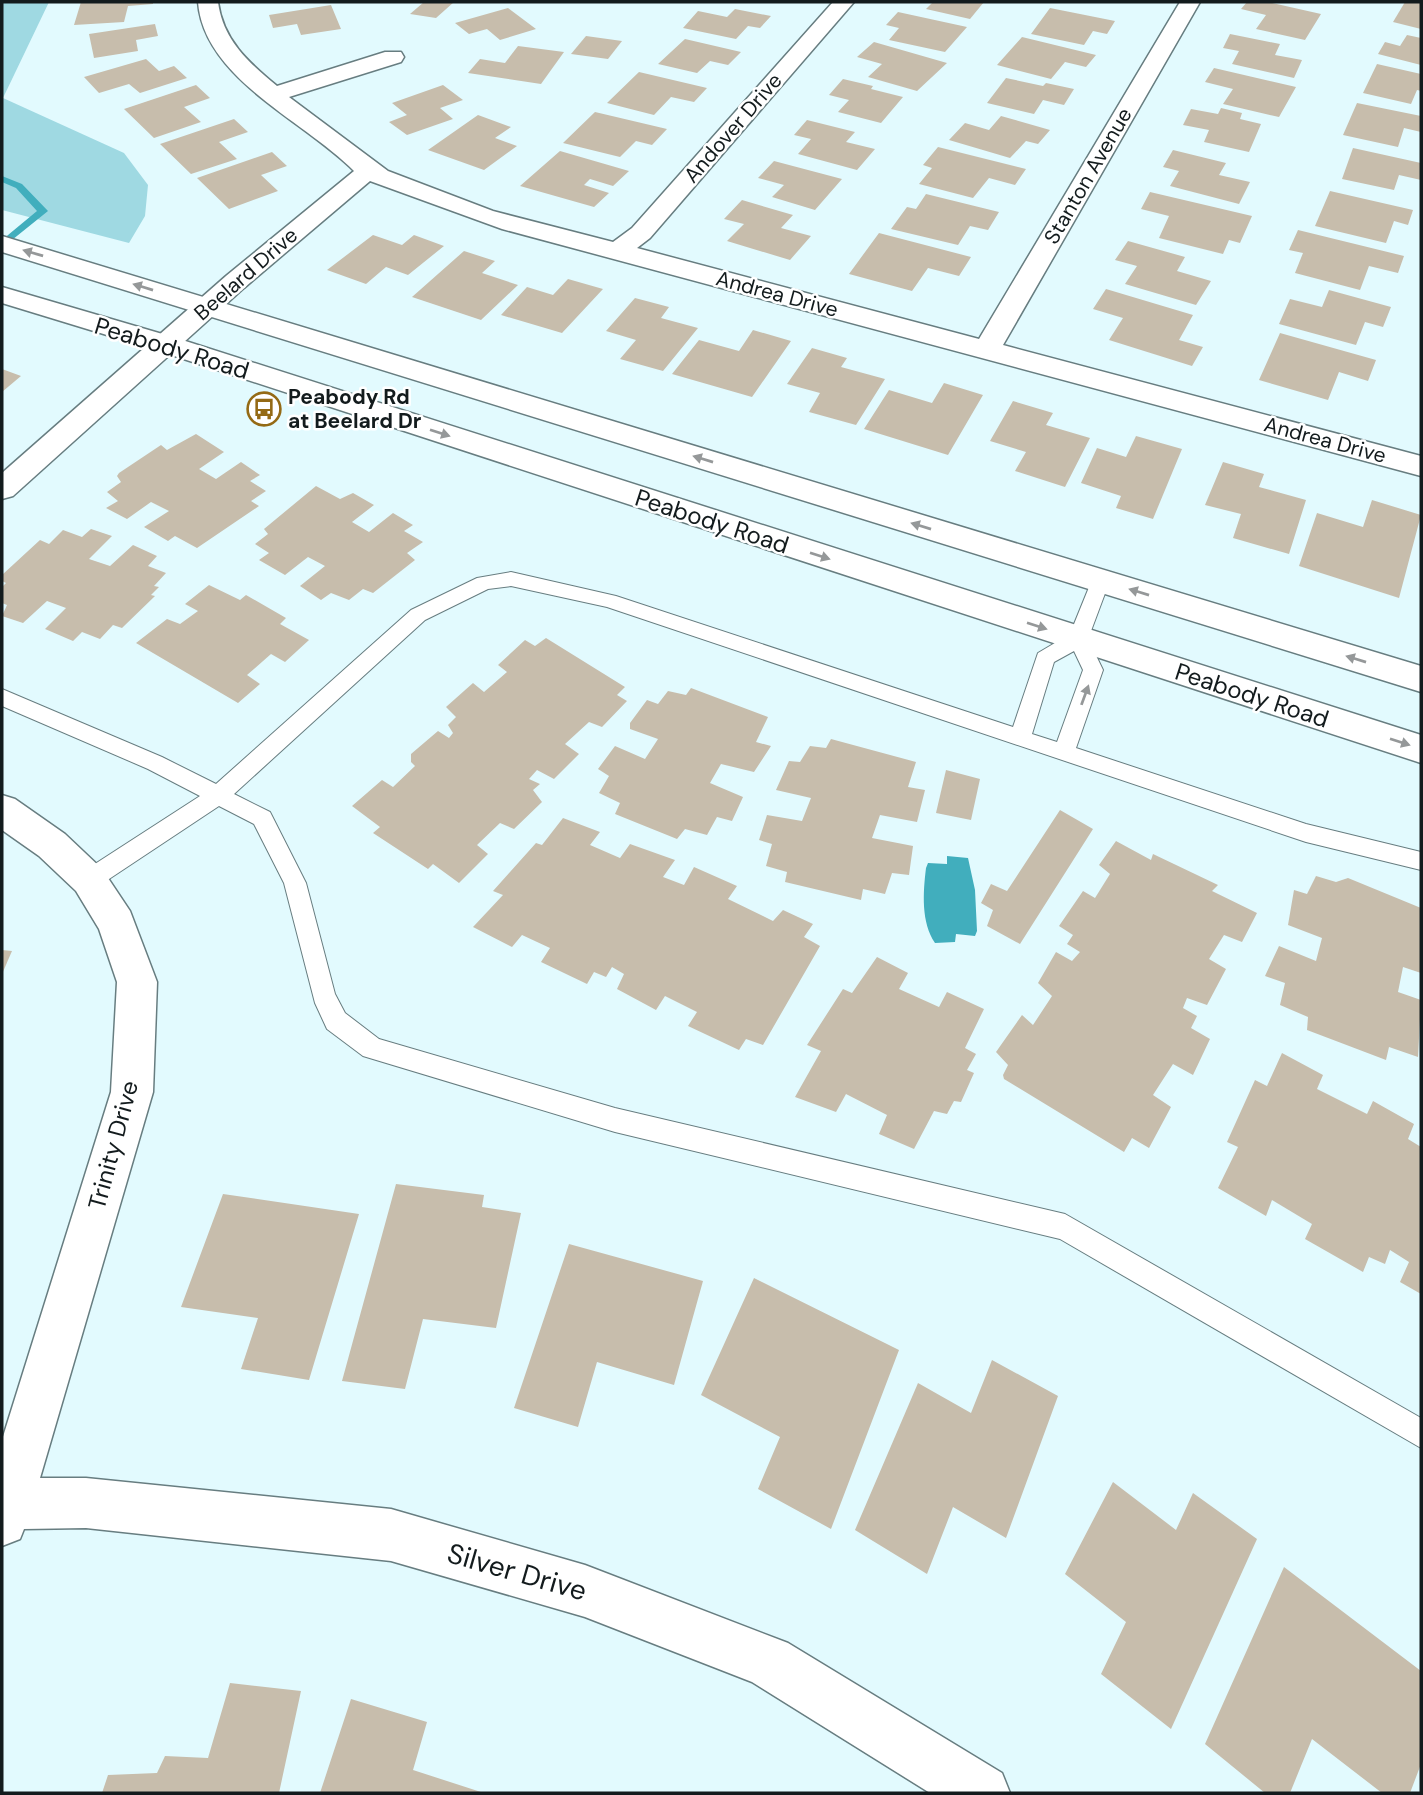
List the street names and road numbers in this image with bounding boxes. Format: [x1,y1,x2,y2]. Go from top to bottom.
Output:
street label: Andover Drive [678,67,788,189]
street label: Stanton Avenue [1038,103,1138,249]
street label: Beelard Drive [188,221,304,327]
street label: Andrea Drive [713,264,841,324]
street label: Peabody Road [91,310,253,386]
street label: Andrea Drive [1261,410,1389,470]
street label: Peabody Road [631,482,793,560]
street label: Peabody Road [1171,656,1333,734]
street label: Trinity Drive [81,1077,145,1213]
street label: Silver Drive [443,1534,591,1610]

